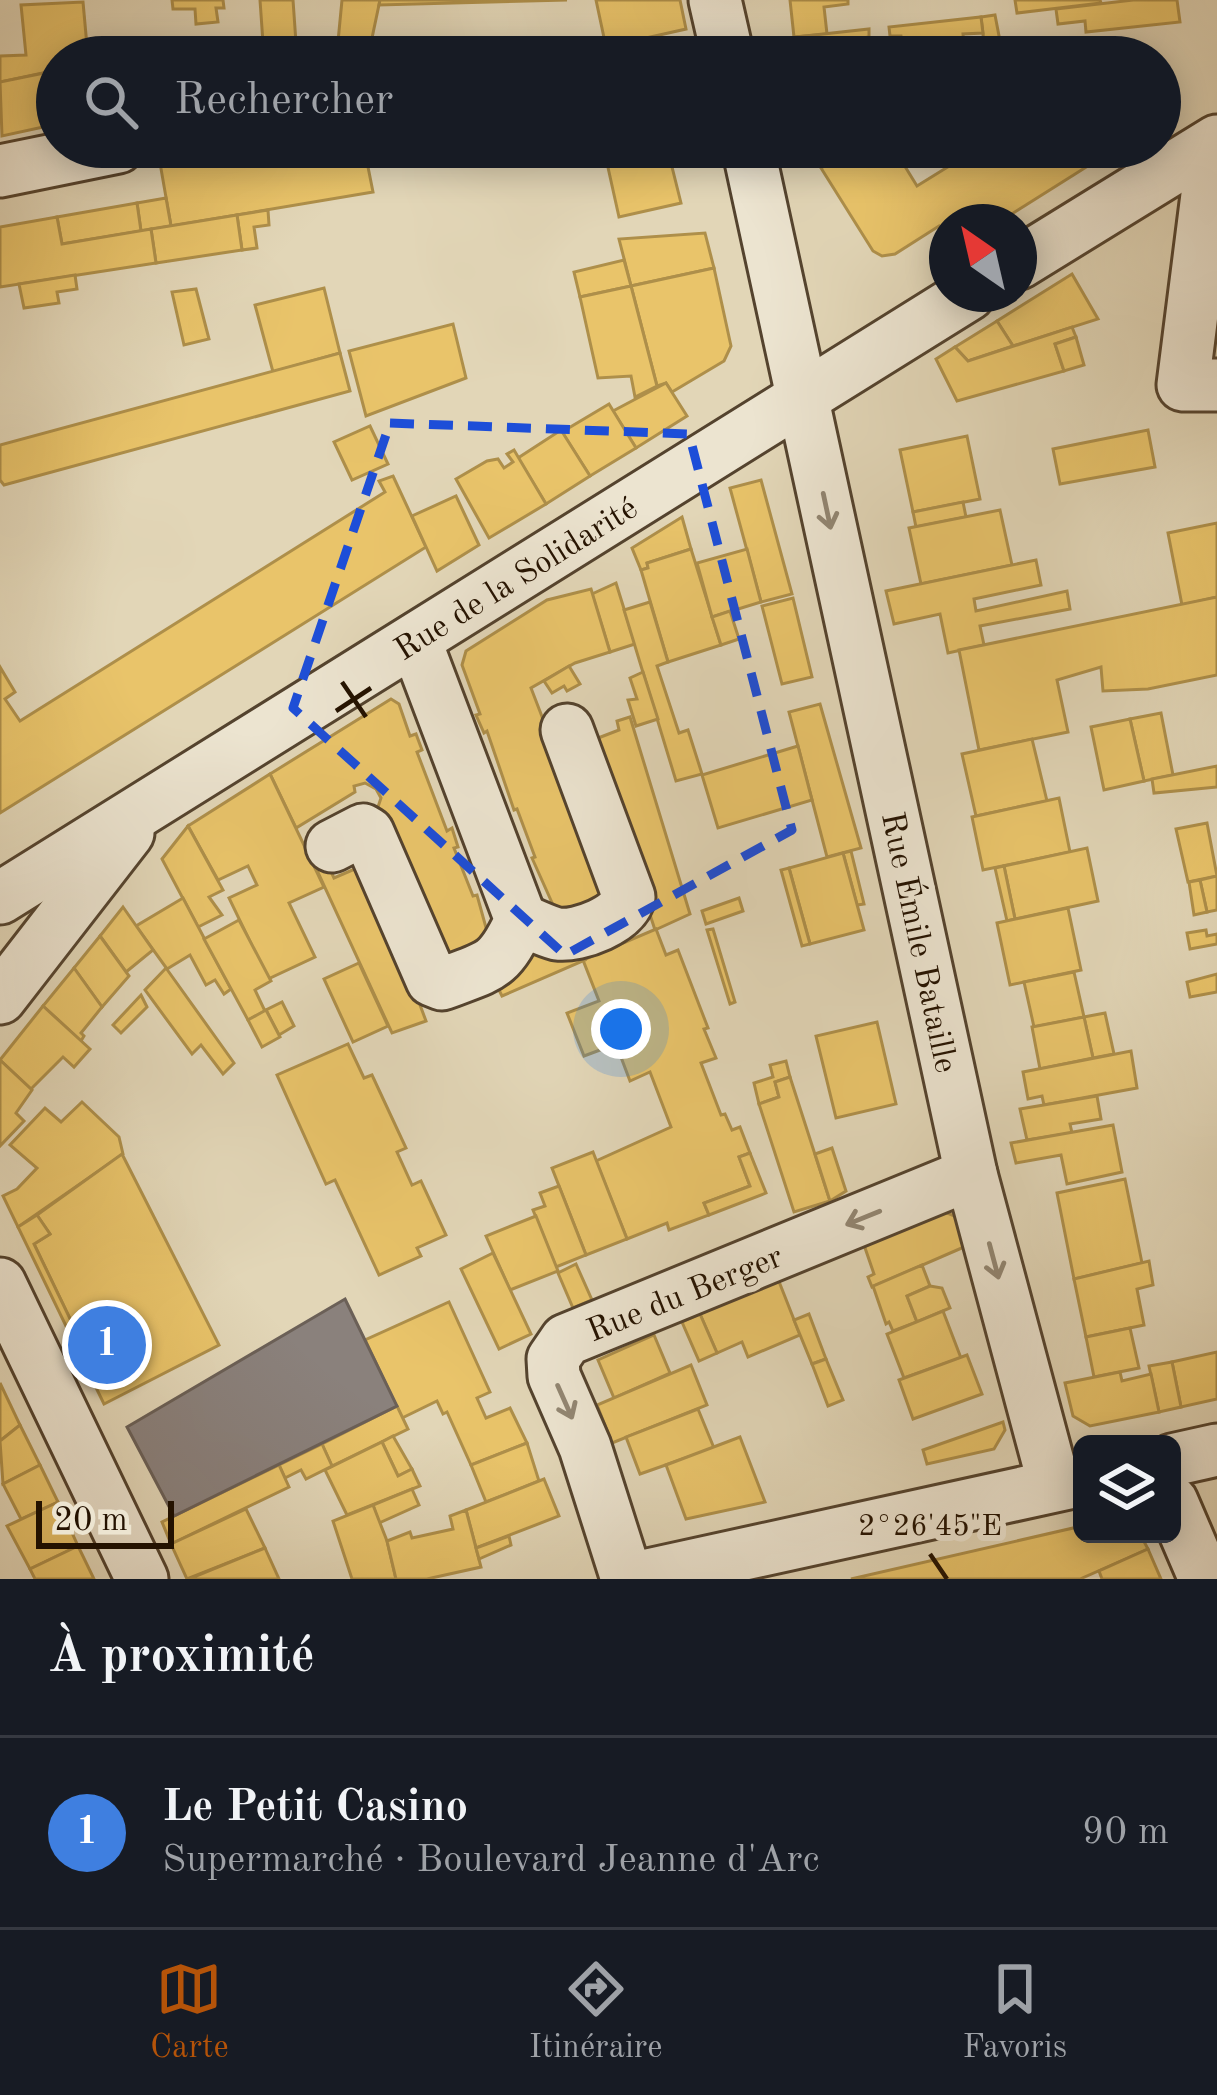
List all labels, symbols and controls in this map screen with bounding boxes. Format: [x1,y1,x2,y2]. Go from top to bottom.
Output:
search box [36,36,1181,168]
icon: search [78,69,144,135]
text: Rechercher [174,79,393,124]
north arrow [929,204,1037,312]
street label: Rue de la Solidarité [390,492,644,668]
one-way arrow [816,492,839,530]
street label: Rue Émile Bataille [874,808,968,1076]
your location [591,999,651,1059]
one-way arrow [846,1209,883,1230]
street label: Rue du Berger [583,1241,788,1349]
one-way arrow [985,1241,1007,1279]
pin: 1 [68,1300,146,1390]
one-way arrow [556,1384,578,1420]
map controls [1073,1435,1181,1543]
button: layers [1073,1435,1181,1543]
scale bar [36,1495,174,1548]
text: 20 m [54,1505,128,1538]
text: 2°26'45"E [858,1512,1002,1542]
text: À proximité [48,1632,315,1683]
text: Le Petit Casino [162,1786,468,1831]
text: 1 [76,1813,98,1852]
text: 90 m [1082,1813,1169,1852]
text: Supermarché · Boulevard Jeanne d'Arc [162,1841,820,1880]
tab: Carte [150,1956,229,2069]
tab: Itinéraire [529,1956,663,2069]
tab: Favoris [963,1956,1067,2069]

